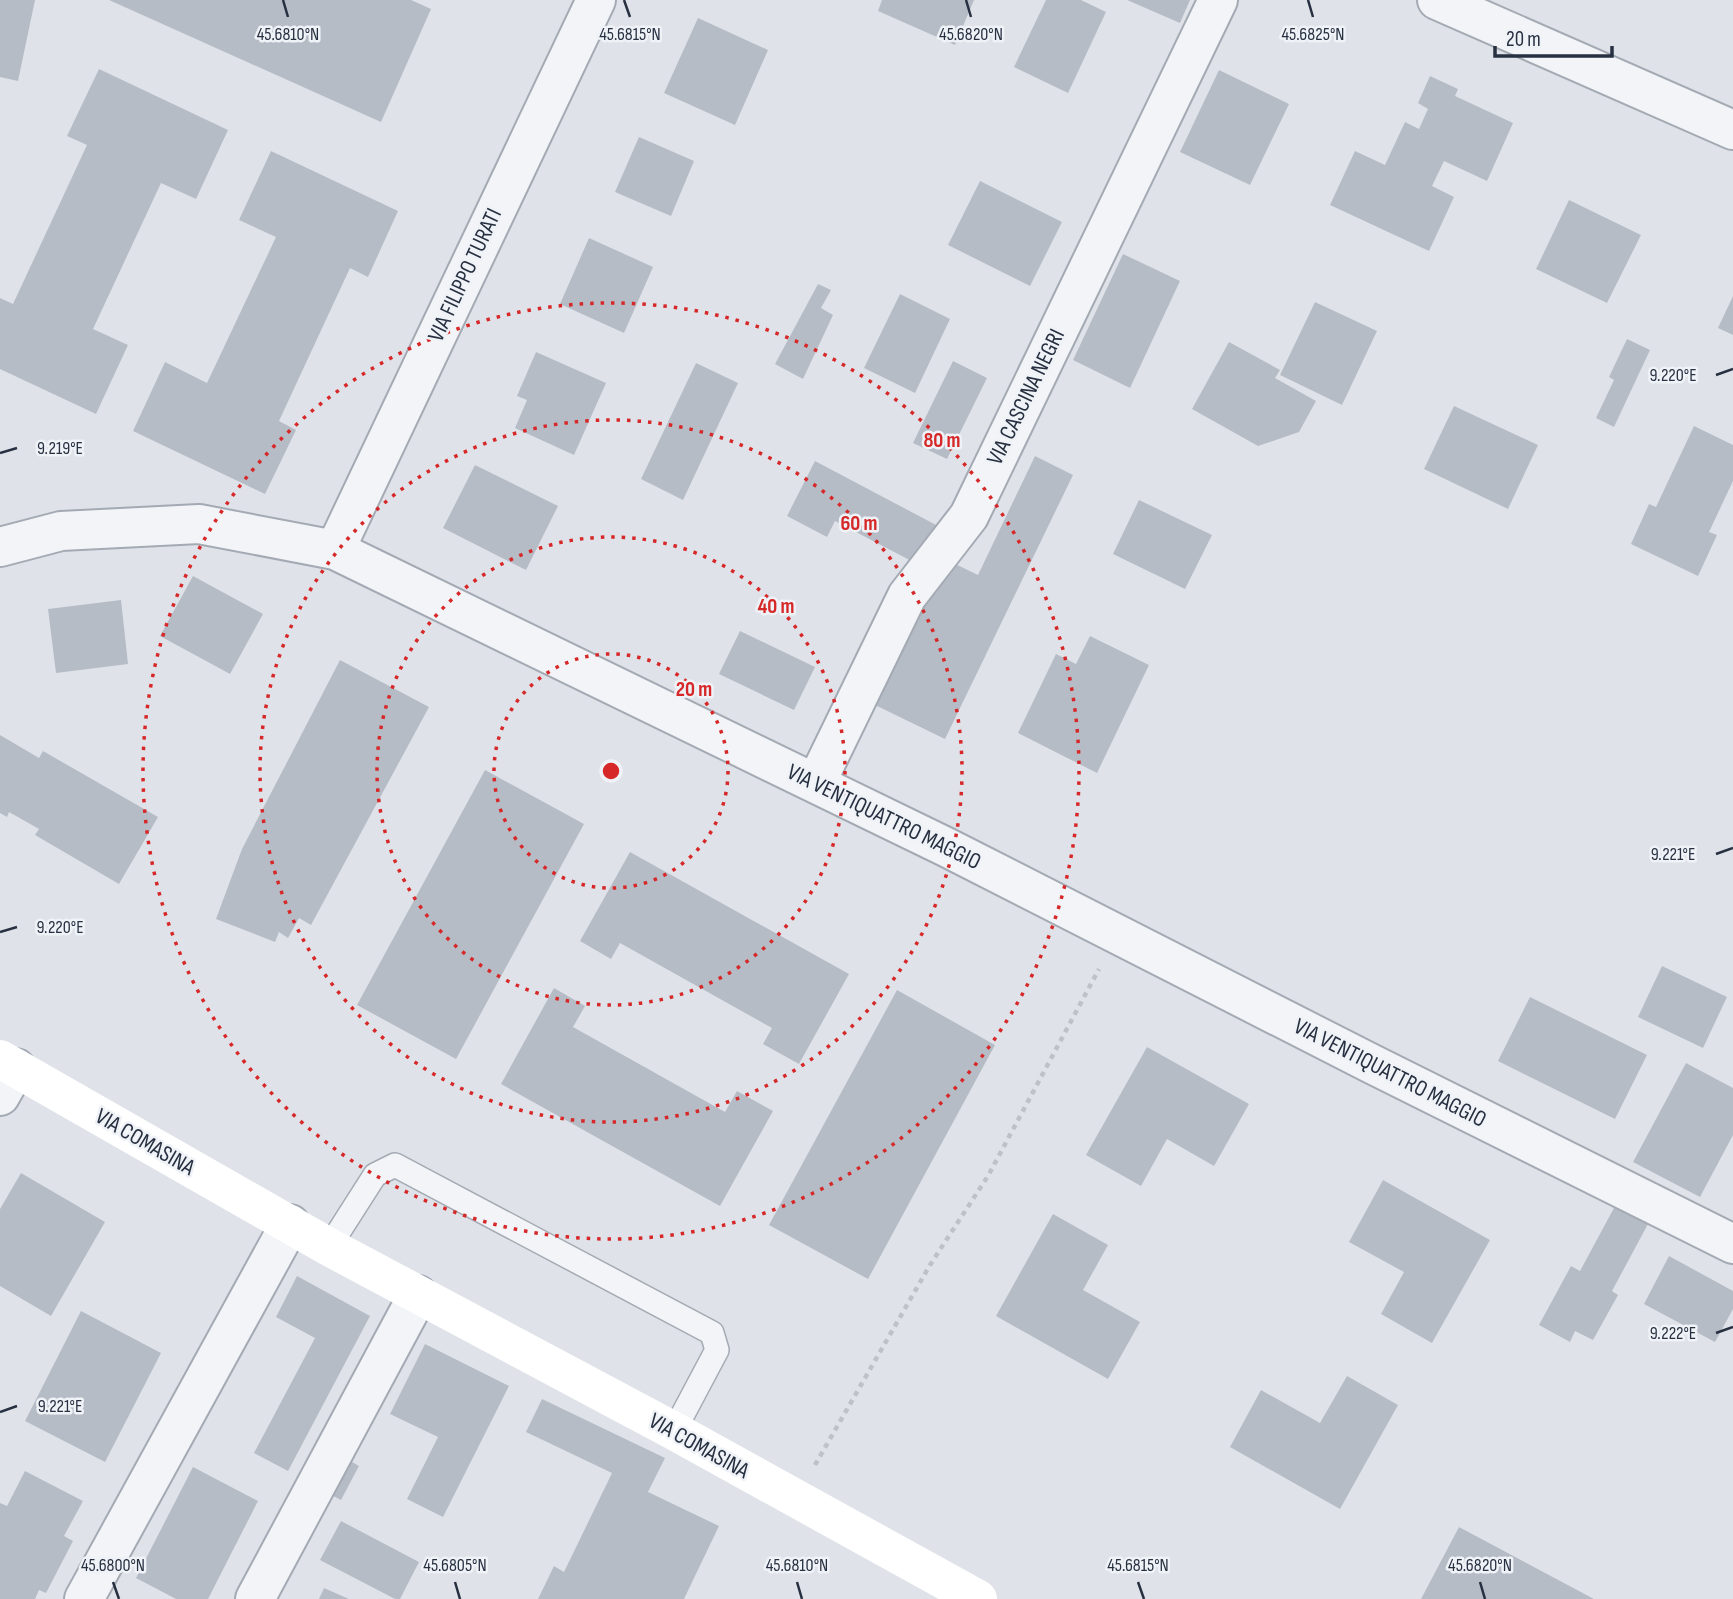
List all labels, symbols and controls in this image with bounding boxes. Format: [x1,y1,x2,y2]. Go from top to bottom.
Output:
scale bar [1495,14,1612,58]
text: 45.6810°N [257,24,319,45]
text: 45.6815°N [599,24,661,45]
text: 45.6820°N [939,24,1003,45]
text: 45.6825°N [1282,24,1344,45]
text: 20 m [1506,27,1541,52]
street label: VIA FILIPPO TURATI [422,204,508,346]
street label: VIA CASCINA NEGRI [981,324,1071,470]
text: 9.220°E [1649,365,1697,386]
text: 80 m [923,428,961,453]
text: 9.219°E [37,438,83,459]
text: 60 m [840,511,878,536]
text: 40 m [758,594,794,619]
text: 20 m [676,677,712,702]
street label: VIA VENTIQUATTRO MAGGIO [783,758,985,876]
centre of rings [599,759,623,783]
text: 9.221°E [1651,844,1695,865]
text: 9.220°E [36,917,84,938]
street label: VIA VENTIQUATTRO MAGGIO [1289,1012,1491,1134]
street label: VIA COMASINA [90,1102,200,1182]
text: 9.222°E [1650,1323,1696,1344]
text: 9.221°E [38,1396,82,1417]
street label: VIA COMASINA [644,1407,754,1485]
text: 45.6800°N [81,1555,145,1576]
text: 45.6805°N [423,1555,487,1576]
text: 45.6810°N [766,1555,828,1576]
text: 45.6815°N [1107,1555,1169,1576]
text: 45.6820°N [1448,1555,1512,1576]

